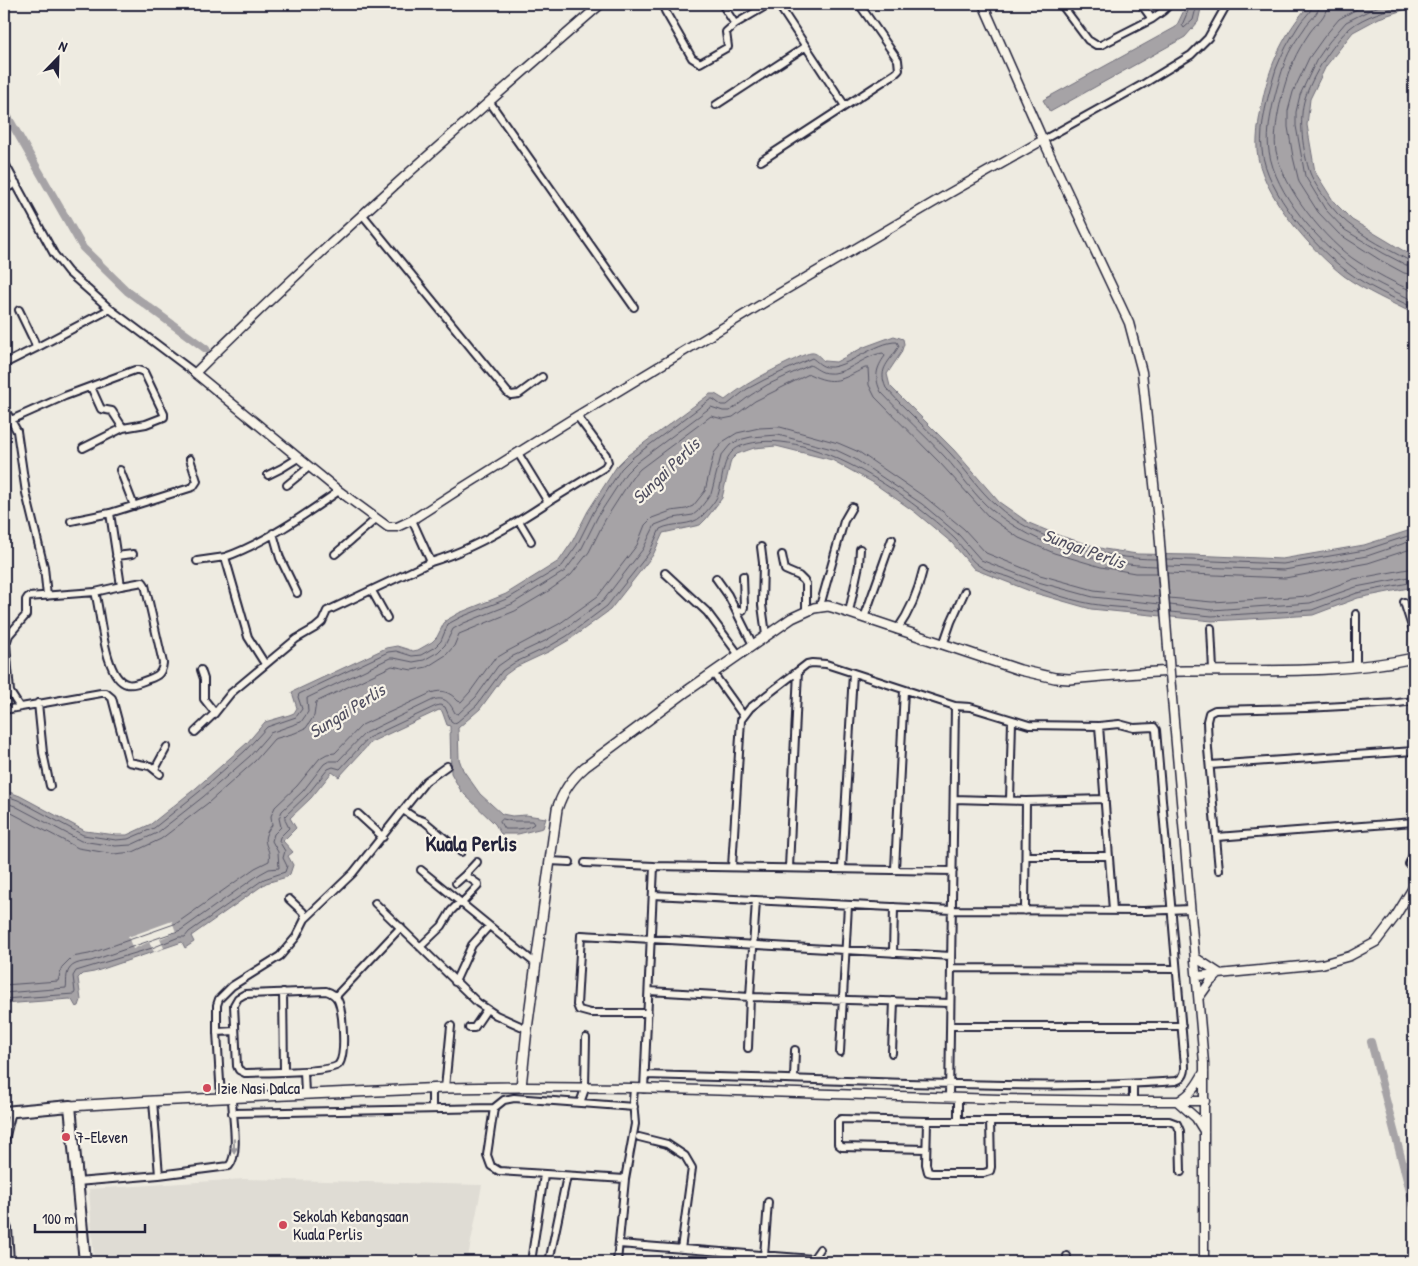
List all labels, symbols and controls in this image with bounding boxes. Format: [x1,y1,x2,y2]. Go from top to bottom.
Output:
north arrow [32,32,82,82]
text: N [56,35,71,56]
water label: Sungai Perlis [626,431,707,509]
water label: Sungai Perlis [1040,522,1130,576]
water label: Sungai Perlis [304,676,391,744]
district label: Kuala Perlis [425,829,517,858]
place label: Izie Nasi Dalca [217,1077,300,1099]
marker: Izie Nasi Dalca [201,1082,213,1094]
place label: 7-Eleven [76,1126,128,1148]
marker: 7-Eleven [60,1131,72,1143]
one-way arrow [230,1139,238,1155]
scale bar [35,1201,145,1233]
place label: Sekolah Kebangsaan Kuala Perlis [293,1205,409,1245]
text: 100 m [42,1208,75,1229]
marker: Sekolah Kebangsaan Kuala Perlis [277,1219,289,1231]

